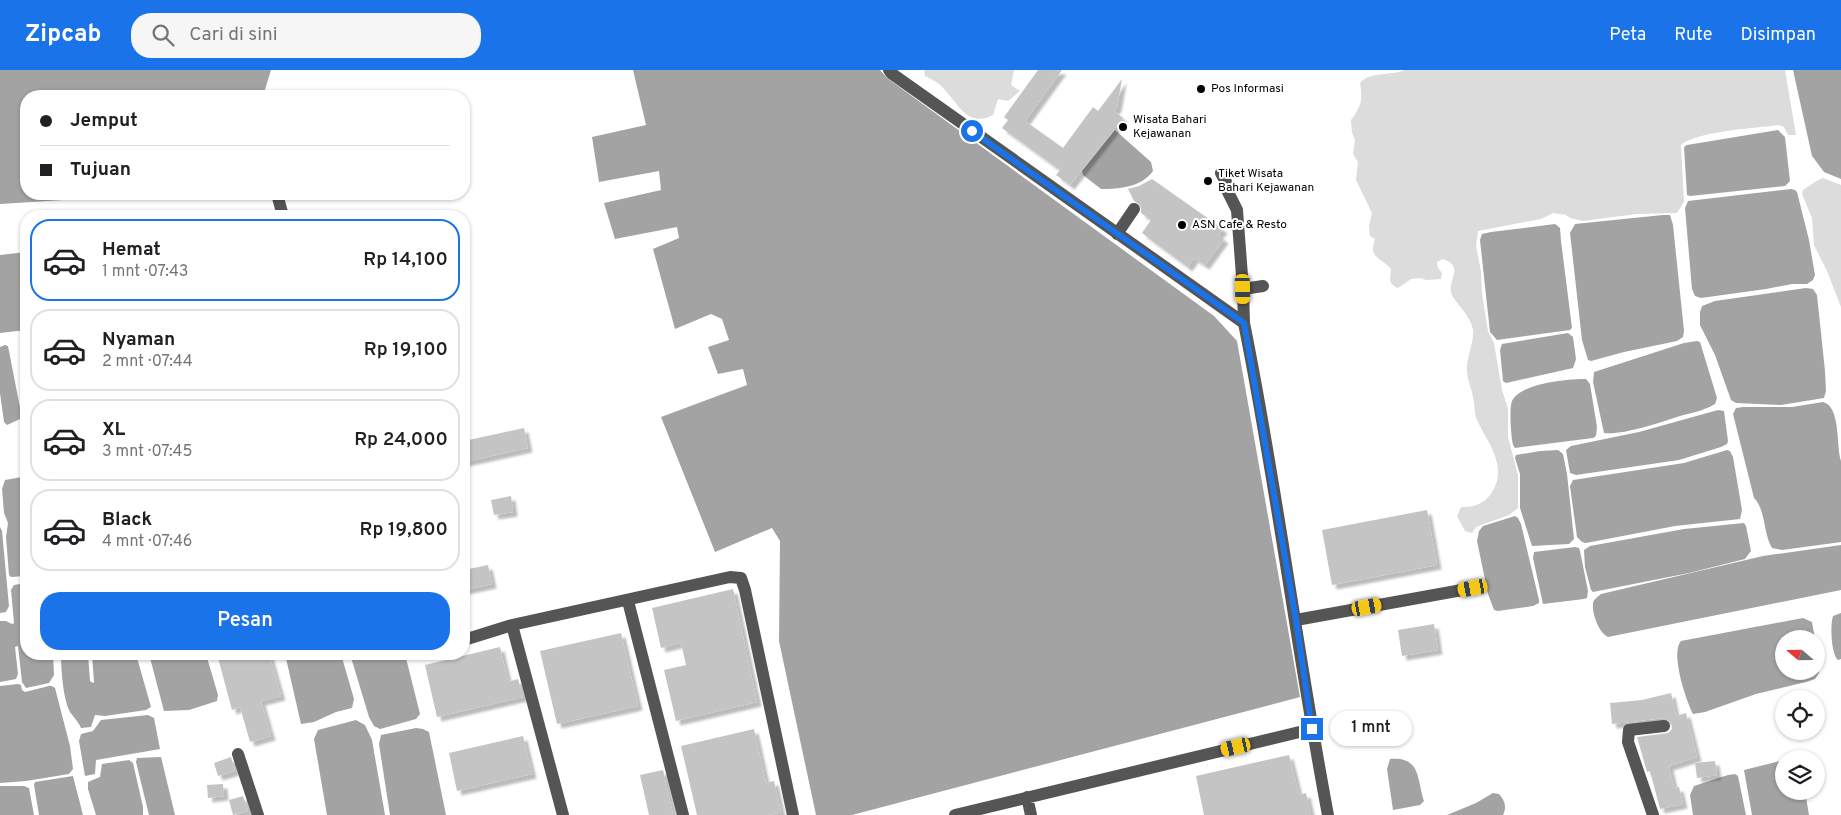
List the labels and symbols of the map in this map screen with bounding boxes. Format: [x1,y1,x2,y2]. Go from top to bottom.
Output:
place label: Pos Informasi [1211,81,1284,97]
marker: Pos Informasi [1195,83,1207,95]
place label: Wisata Bahari Kejawanan [1133,112,1207,142]
route start [961,120,983,142]
marker: Wisata Bahari Kejawanan [1117,121,1129,133]
place label: Tiket Wisata Bahari Kejawanan [1218,166,1314,196]
marker: Tiket Wisata Bahari Kejawanan [1202,175,1214,187]
place label: ASN Cafe & Resto [1192,217,1287,233]
marker: ASN Cafe & Resto [1176,219,1188,231]
car [1235,274,1250,304]
car [1456,578,1489,598]
car [1350,597,1383,617]
north arrow [1775,630,1825,680]
callout: 1 mnt [1330,712,1412,746]
route end [1301,718,1323,740]
car [1219,736,1252,758]

